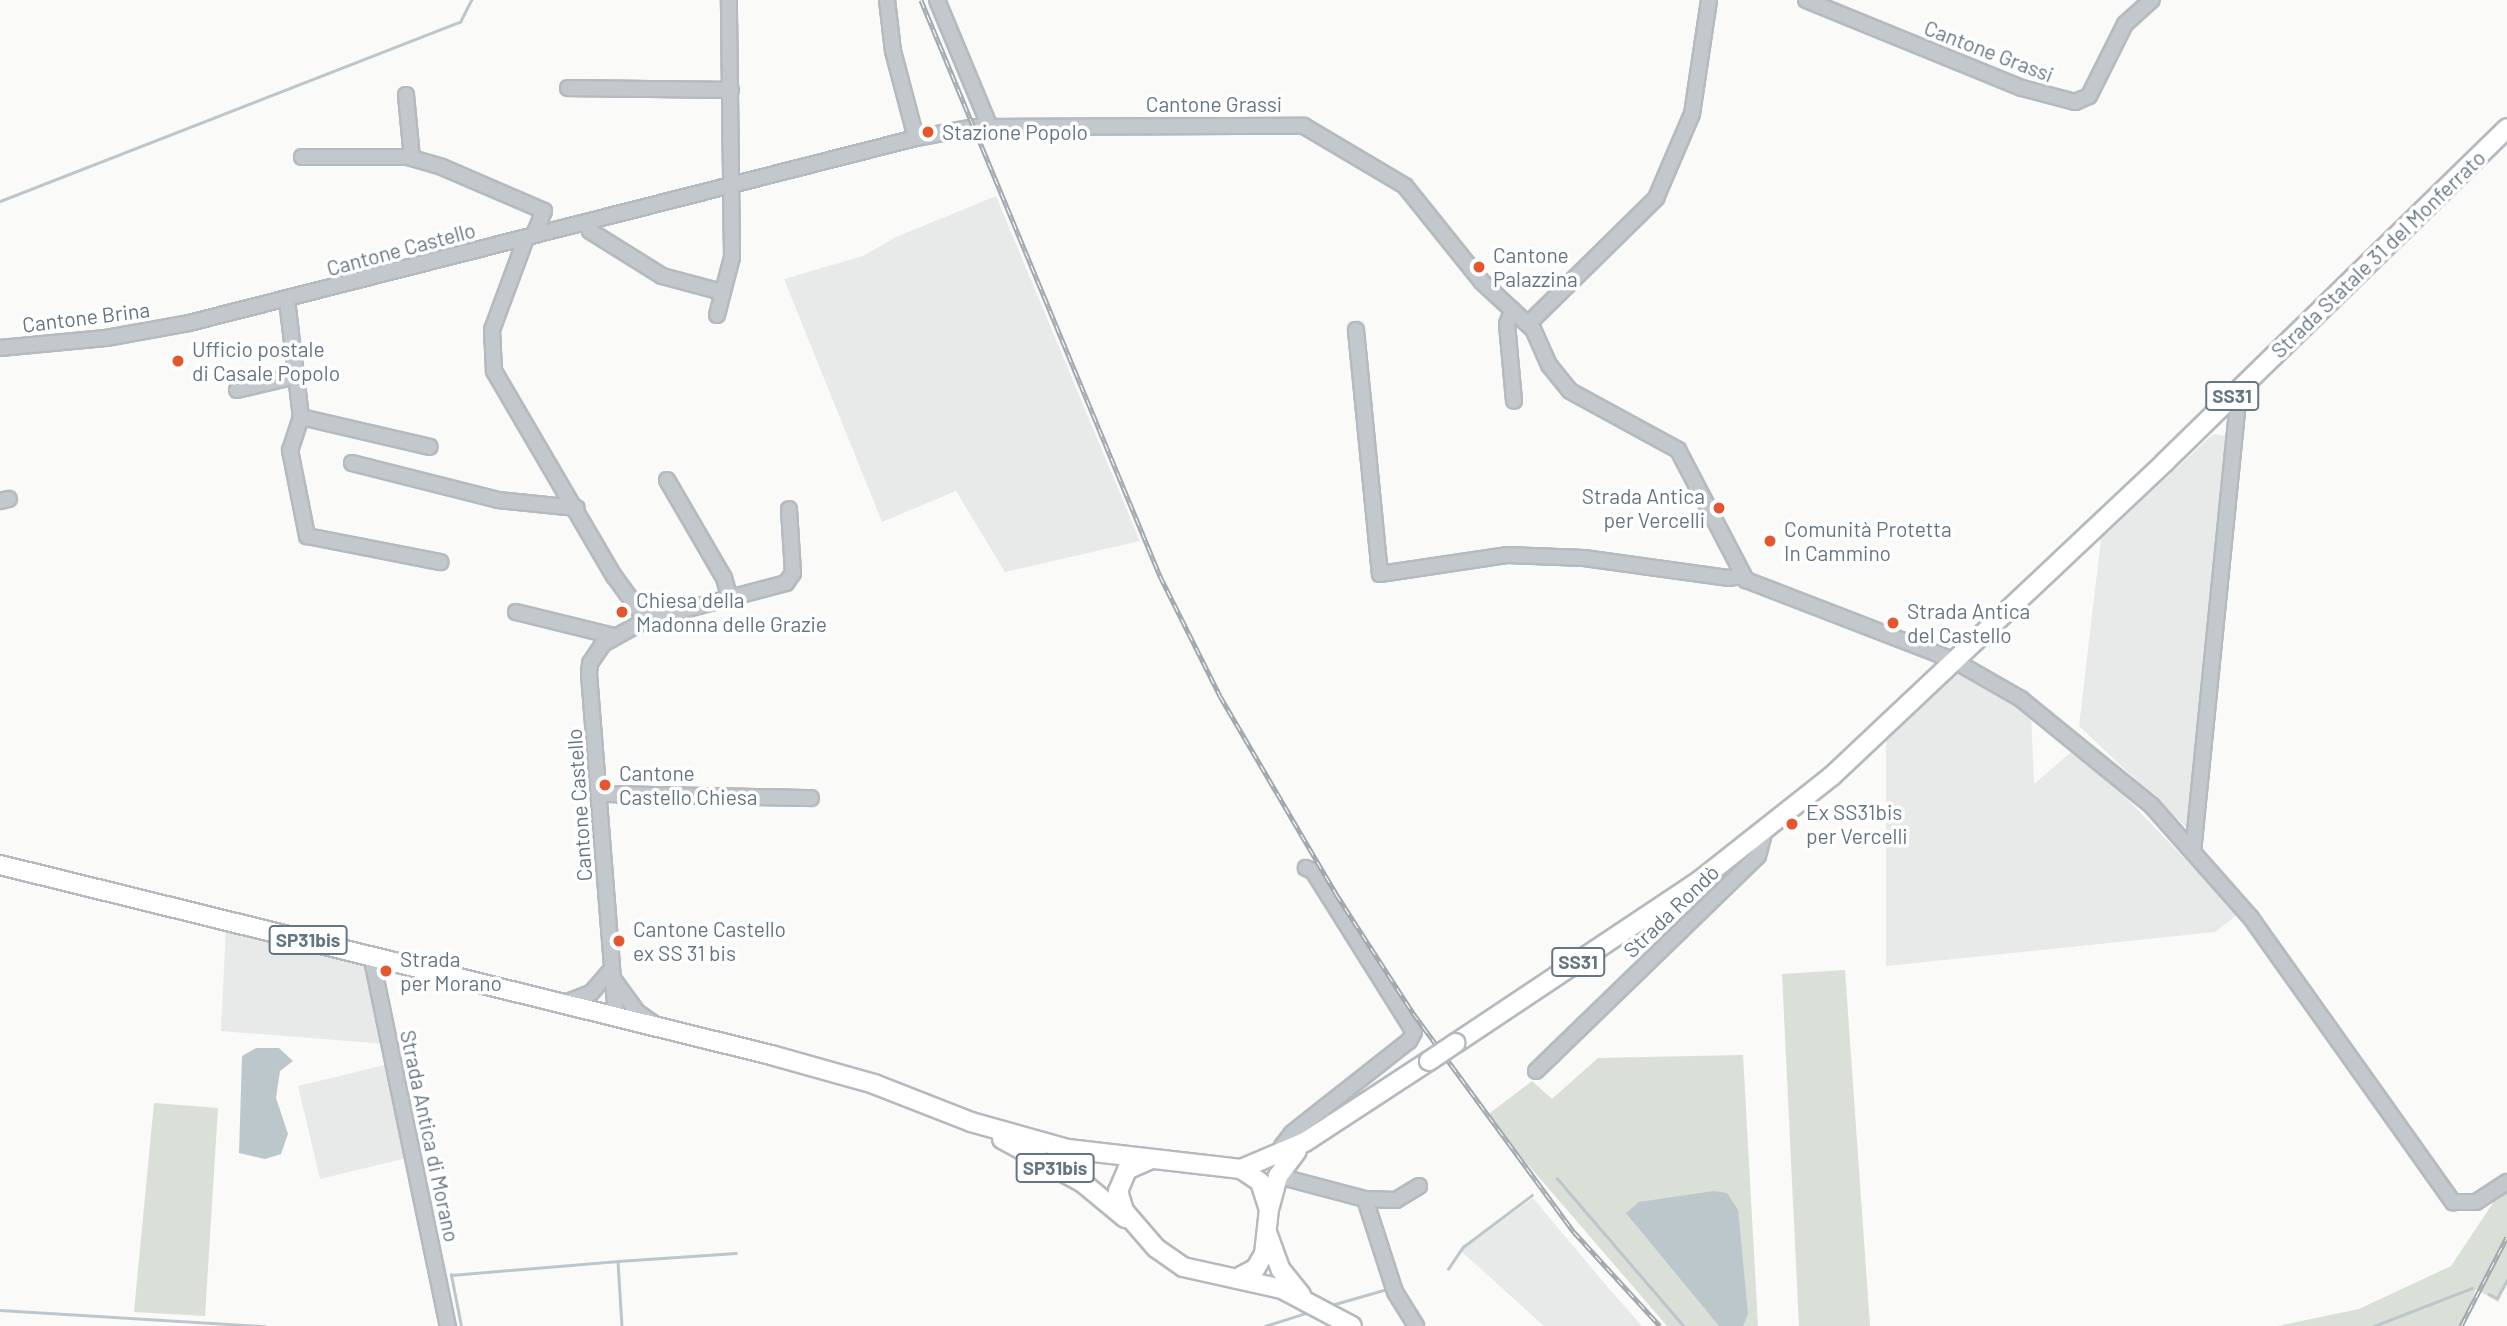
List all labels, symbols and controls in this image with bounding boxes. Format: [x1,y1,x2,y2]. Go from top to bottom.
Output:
street label: Cantone Grassi [1921,15,2057,87]
street label: Cantone Grassi [1146,91,1282,117]
place label: Stazione Popolo [942,119,1088,145]
marker: Stazione Popolo [920,124,936,140]
street label: Strada Statale 31 del Monferrato [2266,145,2490,363]
street label: Cantone Castello [324,217,478,281]
place label: Cantone Palazzina [1493,242,1578,292]
marker: Cantone Palazzina [1471,259,1487,275]
street label: Cantone Brina [21,297,151,337]
place label: Ufficio postale di Casale Popolo [192,336,340,386]
marker: Ufficio postale di Casale Popolo [170,353,186,369]
road number: SS31 [2204,380,2260,412]
place label: Strada Antica per Vercelli [1582,483,1705,533]
marker: Strada Antica per Vercelli [1711,500,1727,516]
place label: Comunità Protetta In Cammino [1784,516,1952,566]
marker: Comunità Protetta In Cammino [1762,533,1778,549]
place label: Chiesa della Madonna delle Grazie [636,587,827,637]
place label: Strada Antica del Castello [1907,598,2030,648]
marker: Chiesa della Madonna delle Grazie [614,604,630,620]
marker: Strada Antica del Castello [1885,615,1901,631]
street label: Cantone Castello [561,728,597,882]
place label: Cantone Castello Chiesa [619,760,757,810]
marker: Cantone Castello Chiesa [597,777,613,793]
place label: Ex SS31bis per Vercelli [1806,799,1908,849]
marker: Ex SS31bis per Vercelli [1784,816,1800,832]
street label: Strada Rondò [1618,859,1724,963]
place label: Cantone Castello ex SS 31 bis [633,916,786,966]
road number: SP31bis [268,924,348,956]
marker: Cantone Castello ex SS 31 bis [611,933,627,949]
place label: Strada per Morano [400,946,502,996]
road number: SS31 [1550,946,1606,978]
marker: Strada per Morano [378,963,394,979]
street label: Strada Antica di Morano [395,1028,465,1244]
road number: SP31bis [1015,1152,1095,1184]

